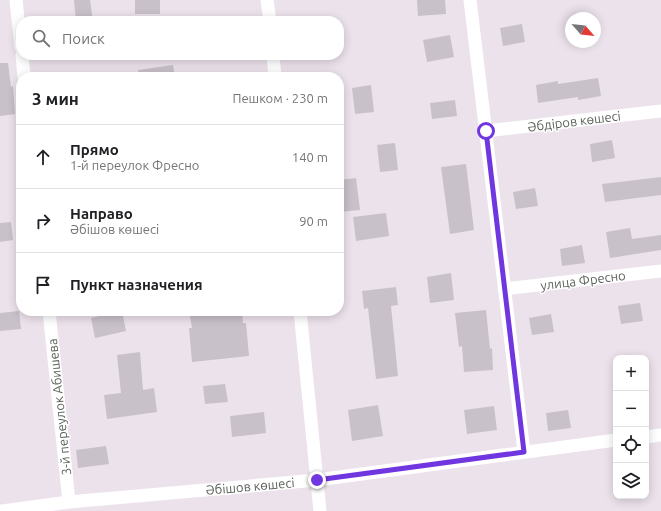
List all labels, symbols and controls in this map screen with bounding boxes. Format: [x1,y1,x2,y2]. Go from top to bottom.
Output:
north arrow [565,12,601,48]
search box [16,16,344,60]
icon: search [30,27,52,49]
text: Поиск [62,30,105,47]
text: 3 мин [32,89,79,108]
text: Пешком · 230 m [232,91,328,105]
street label: Әбдіров көшесі [527,108,621,134]
route start [477,122,495,140]
text: Прямо [70,141,119,158]
icon: ahead [32,146,54,168]
text: 140 m [292,150,328,164]
text: 1-й переулок Фресно [70,158,199,172]
text: Направо [70,205,133,222]
icon: right [32,210,54,232]
text: 90 m [299,214,328,228]
text: Әбішов көшесі [70,222,159,236]
street label: улица Фресно [540,268,626,292]
icon: arrive [32,274,54,296]
text: Пункт назначения [70,276,203,293]
street label: 3-й переулок Абишева [45,338,73,476]
map controls [613,355,649,499]
button: + [613,355,649,391]
button: − [613,391,649,427]
button: locate [613,427,649,463]
button: layers [613,463,649,499]
route end [308,471,326,489]
street label: Әбішов көшесі [205,475,295,497]

